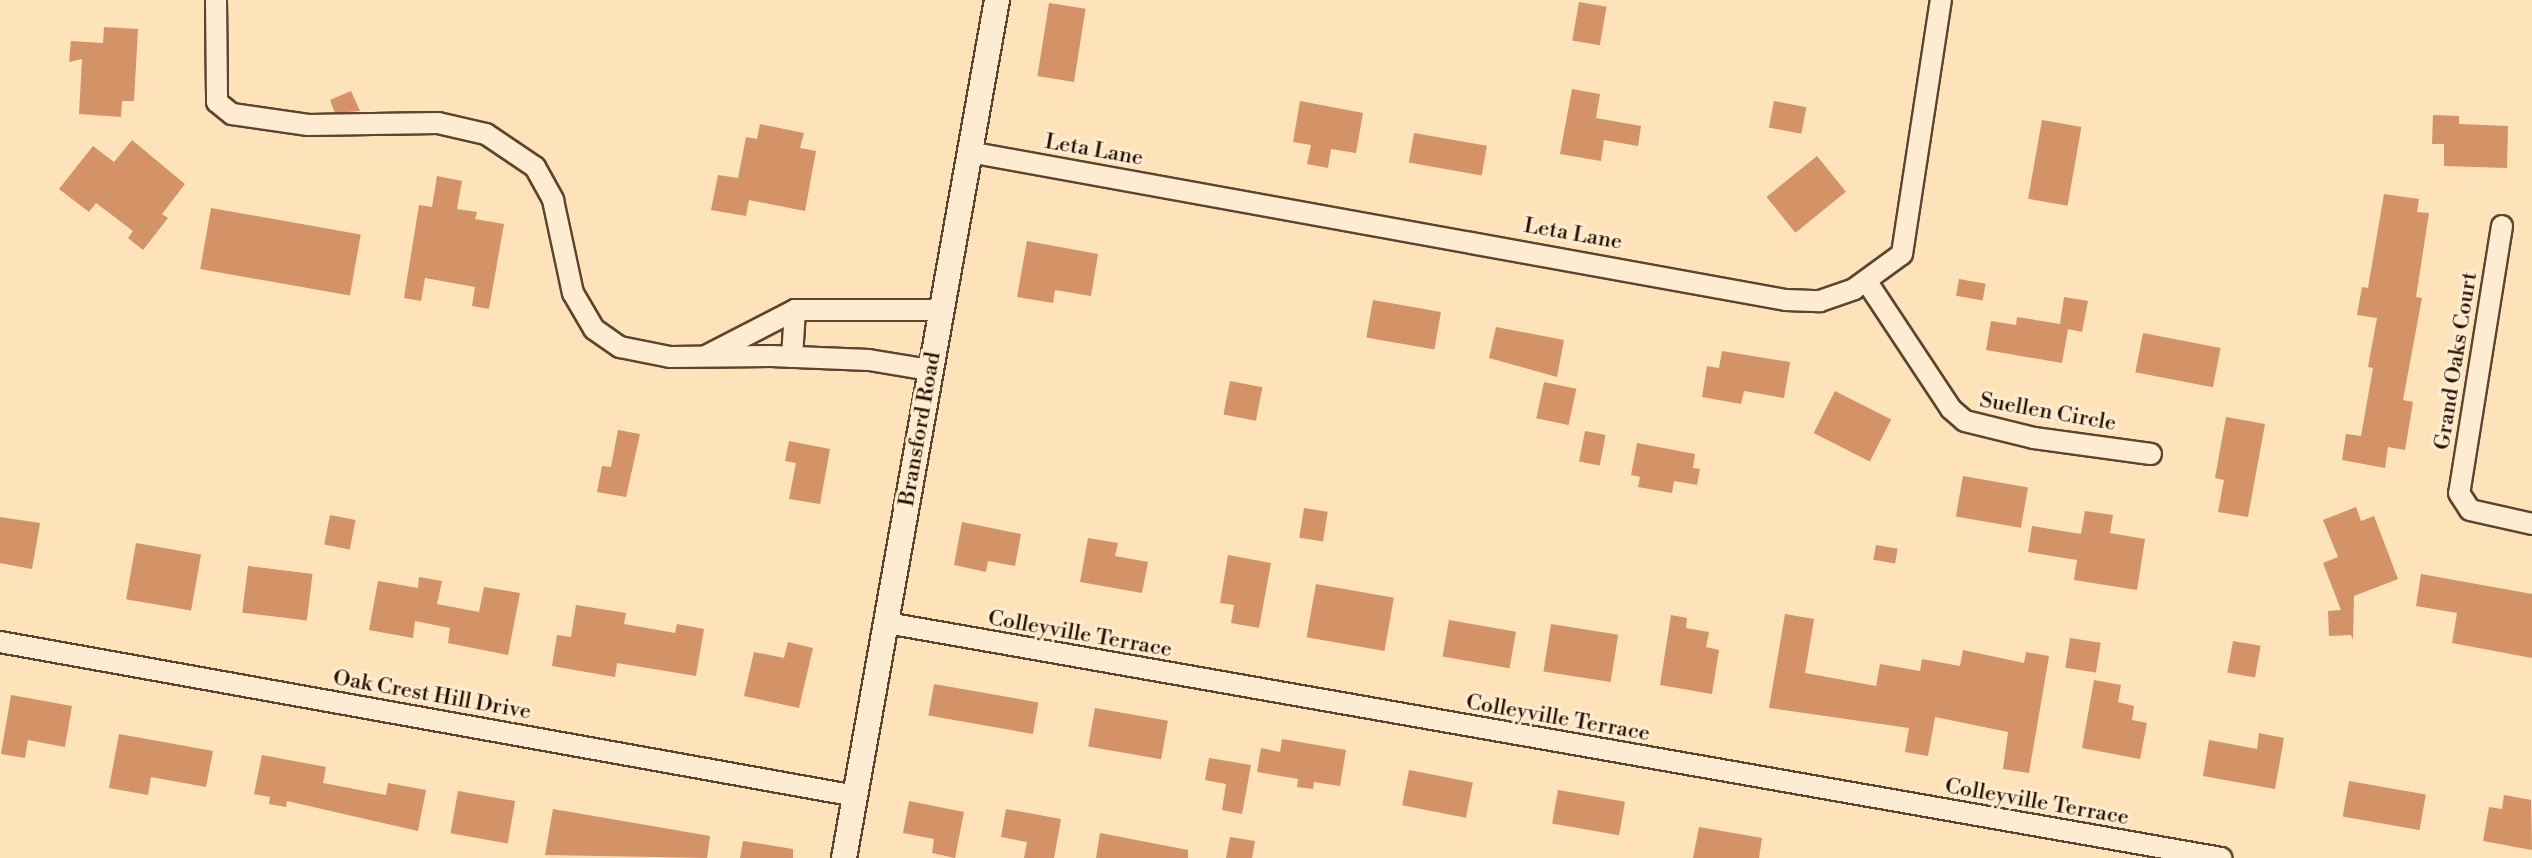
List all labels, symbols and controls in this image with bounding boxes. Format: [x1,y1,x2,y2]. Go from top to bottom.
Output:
street label: Leta Lane [1043,128,1145,172]
street label: Leta Lane [1522,212,1624,256]
street label: Grand Oaks Court [2429,270,2483,452]
street label: Bransford Road [893,350,947,508]
street label: Suellen Circle [1978,387,2118,437]
street label: Colleyville Terrace [986,605,1174,663]
street label: Oak Crest Hill Drive [331,665,533,725]
street label: Colleyville Terrace [1464,689,1652,747]
street label: Colleyville Terrace [1943,773,2131,831]

